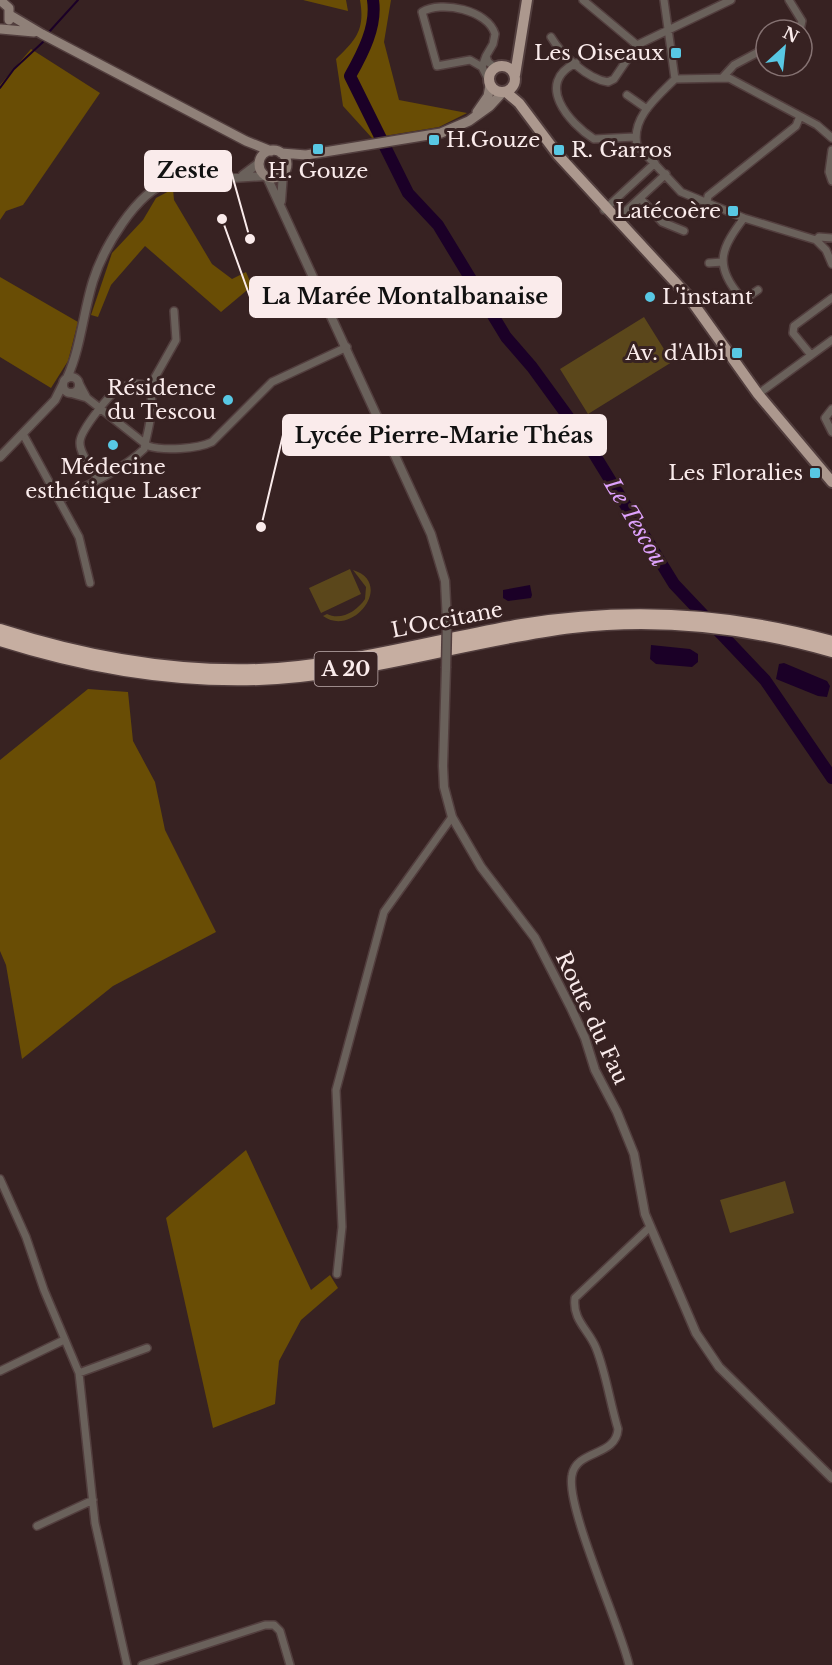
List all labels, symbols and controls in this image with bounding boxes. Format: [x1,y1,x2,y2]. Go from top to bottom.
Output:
north arrow [754,18,814,78]
text: N [780,22,802,47]
place label: Les Oiseaux [534,40,664,66]
marker: Les Oiseaux [669,46,683,60]
place label: H.Gouze [446,127,540,153]
marker: H.Gouze [427,133,441,147]
place label: R. Garros [571,137,672,163]
marker: H. Gouze [311,142,325,156]
marker: R. Garros [552,143,566,157]
callout: Zeste [145,151,231,191]
text: Zeste [157,157,219,184]
place label: H. Gouze [268,158,368,184]
place label: Latécoère [615,198,721,224]
marker: Latécoère [726,204,740,218]
callout: La Marée Montalbanaise [250,277,561,317]
text: La Marée Montalbanaise [262,283,548,310]
place label: L'instant [662,284,753,310]
marker: L'instant [643,290,657,304]
place label: Av. d'Albi [625,340,725,366]
marker: Av. d'Albi [730,346,744,360]
place label: Résidence du Tescou [107,375,216,425]
marker: Résidence du Tescou [221,393,235,407]
callout: Lycée Pierre-Marie Théas [283,415,606,455]
text: Lycée Pierre-Marie Théas [295,422,593,449]
marker: Médecine esthétique Laser [106,438,120,452]
place label: Médecine esthétique Laser [25,454,201,504]
place label: Les Floralies [668,460,803,486]
marker: Les Floralies [808,466,822,480]
water label: Le Tescou [598,472,673,571]
street label: L'Occitane [389,596,505,644]
road number: A 20 [314,652,378,686]
street label: Route du Fau [550,948,634,1088]

